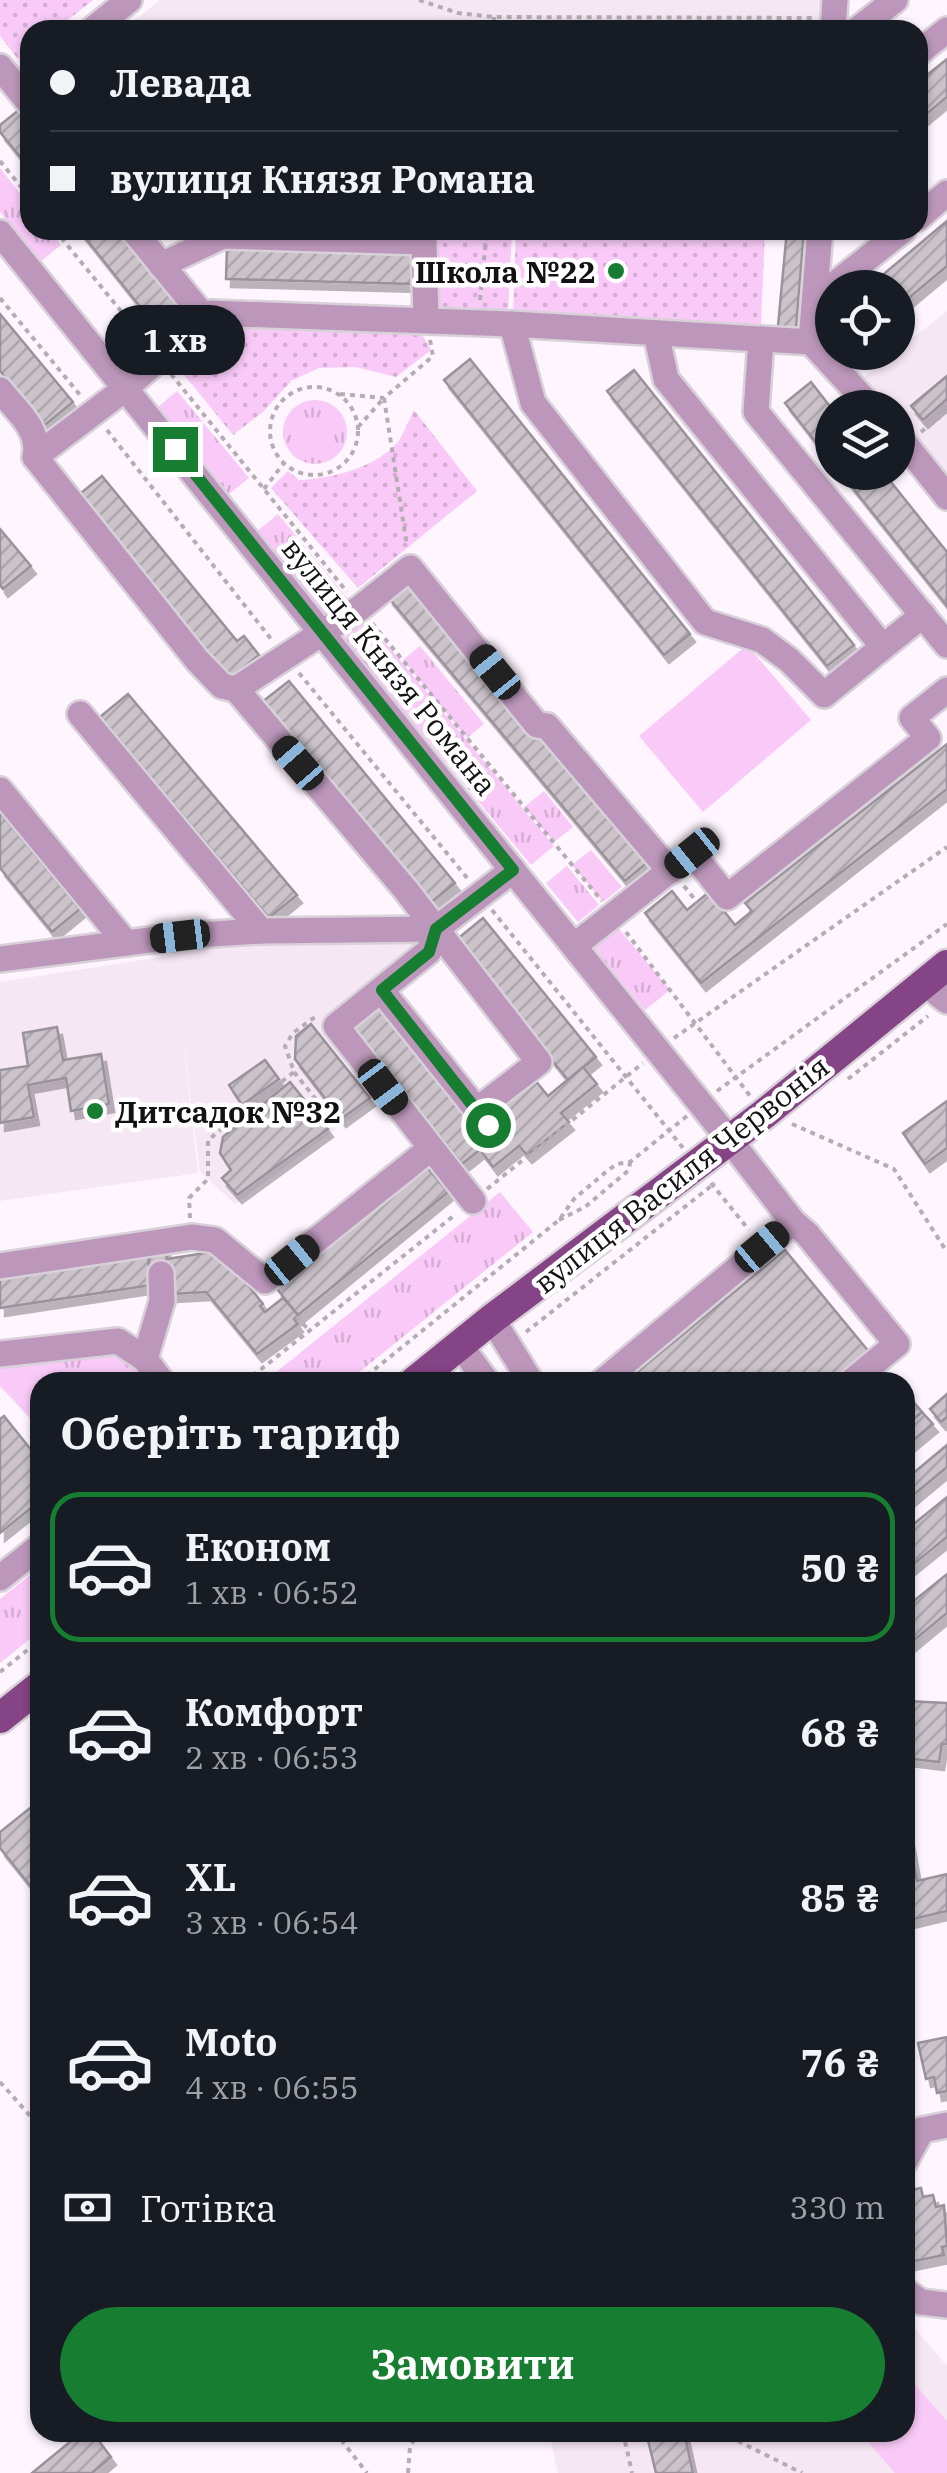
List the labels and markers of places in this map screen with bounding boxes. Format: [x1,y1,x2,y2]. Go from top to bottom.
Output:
place label: Школа №22 [415,252,596,291]
marker: Школа №22 [605,260,627,282]
place label: Дитсадок №32 [115,1092,341,1131]
marker: Дитсадок №32 [84,1100,106,1122]

